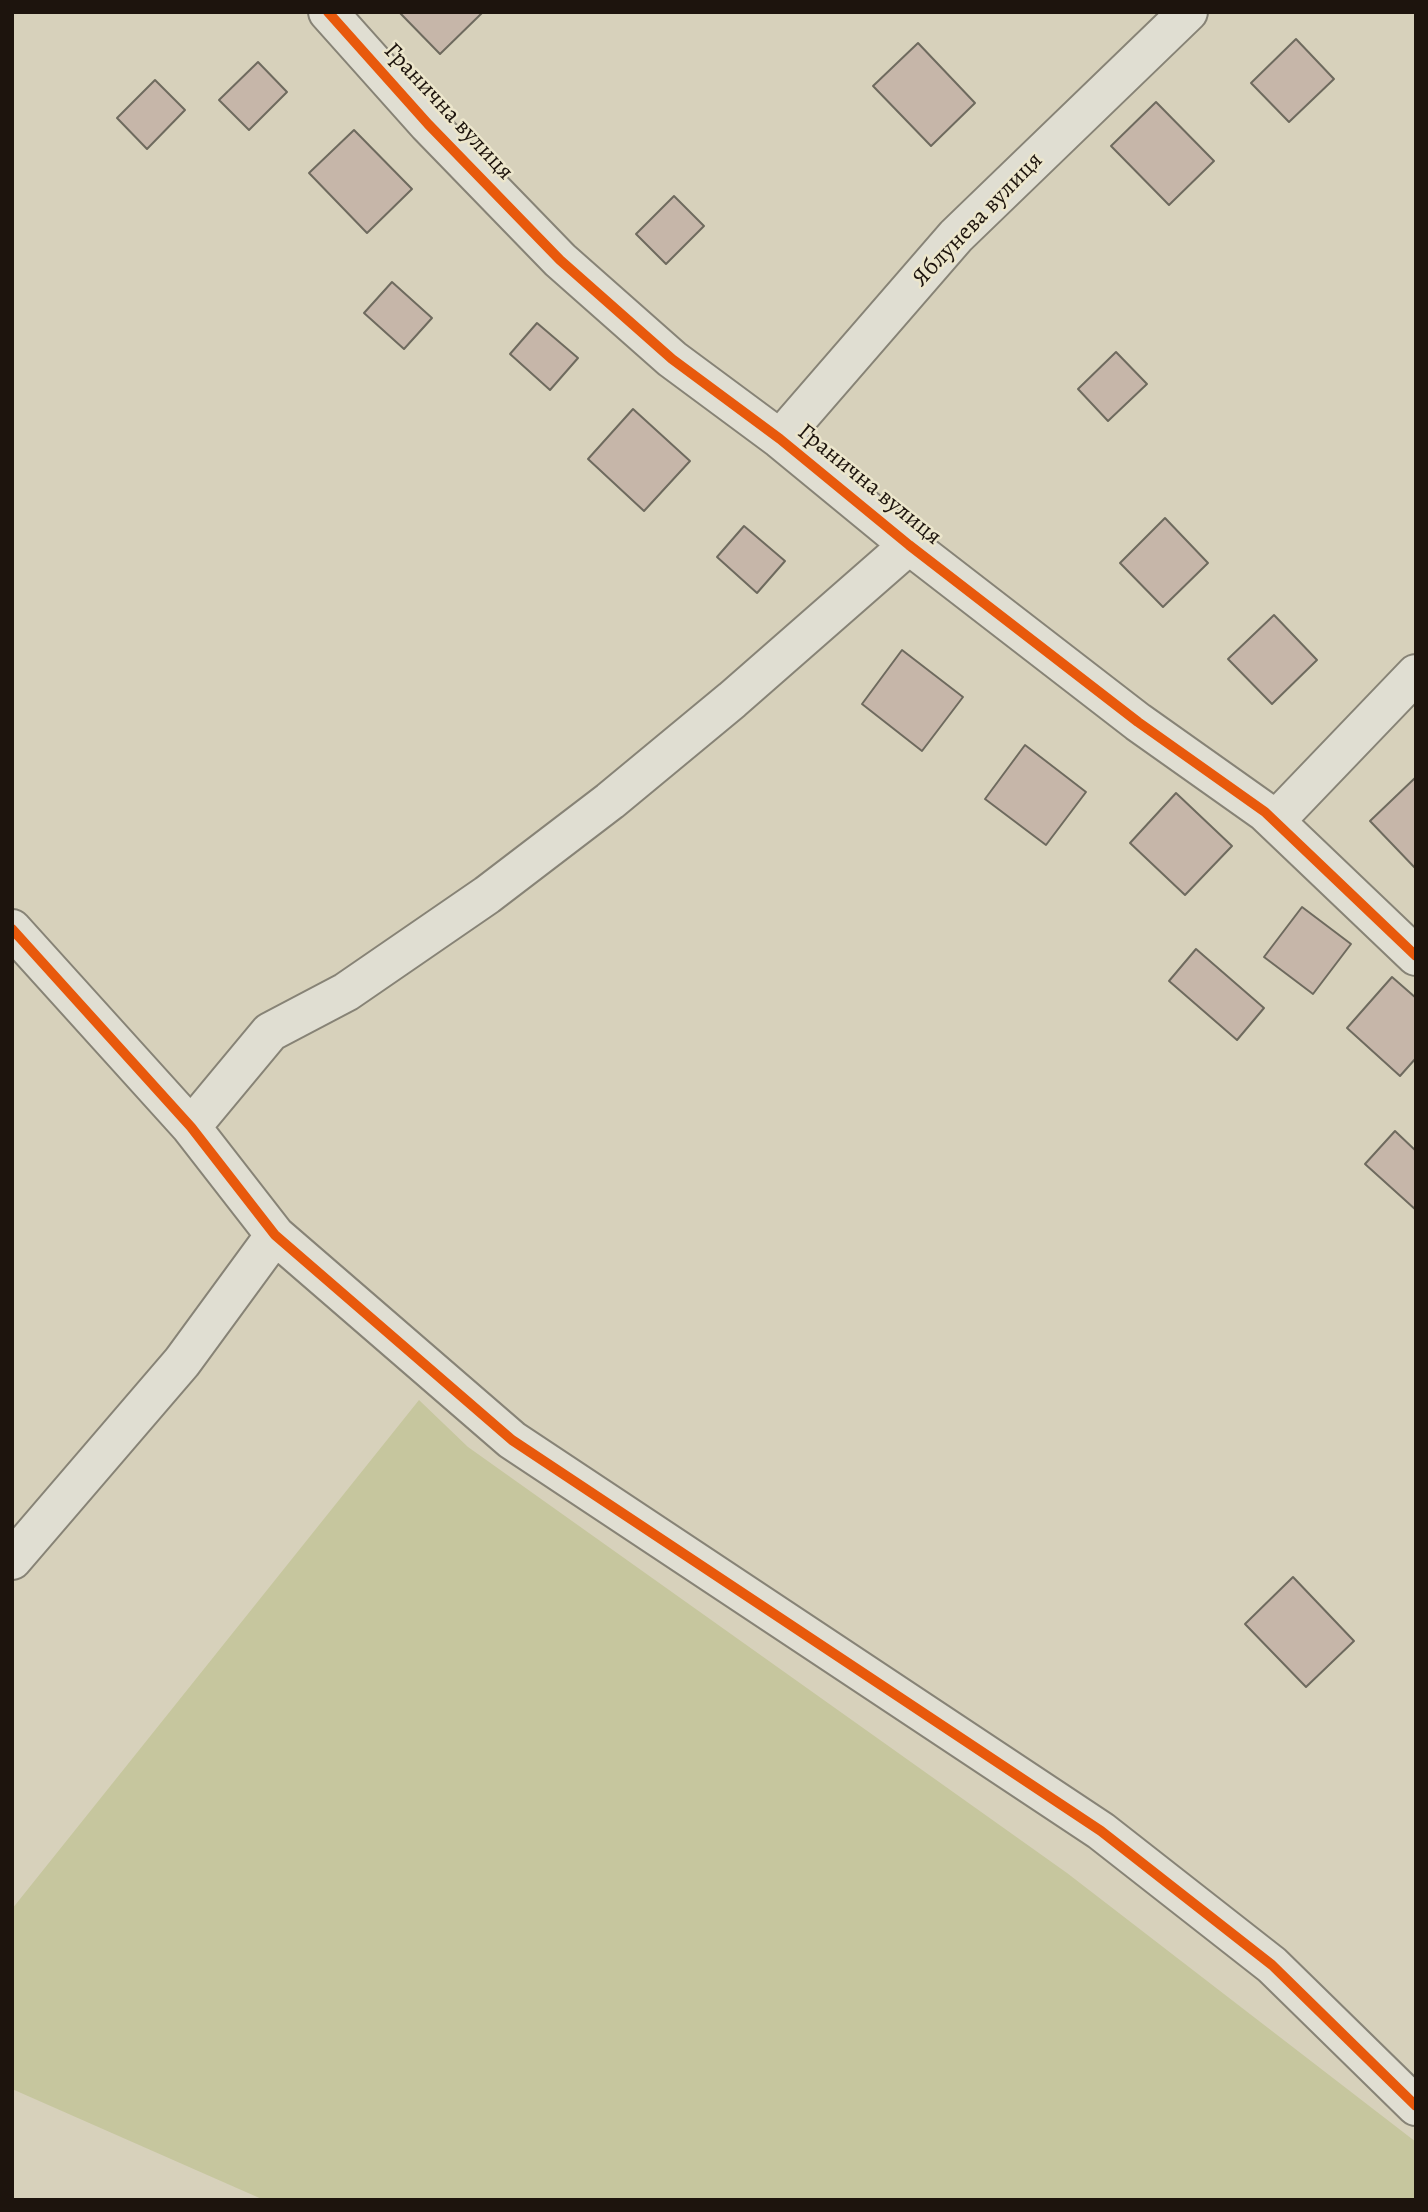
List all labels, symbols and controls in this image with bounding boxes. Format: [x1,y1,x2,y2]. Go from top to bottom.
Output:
street label: Гранична вулиця [377,37,519,187]
street label: Яблунева вулиця [907,147,1049,293]
street label: Гранична вулиця [791,418,947,552]

